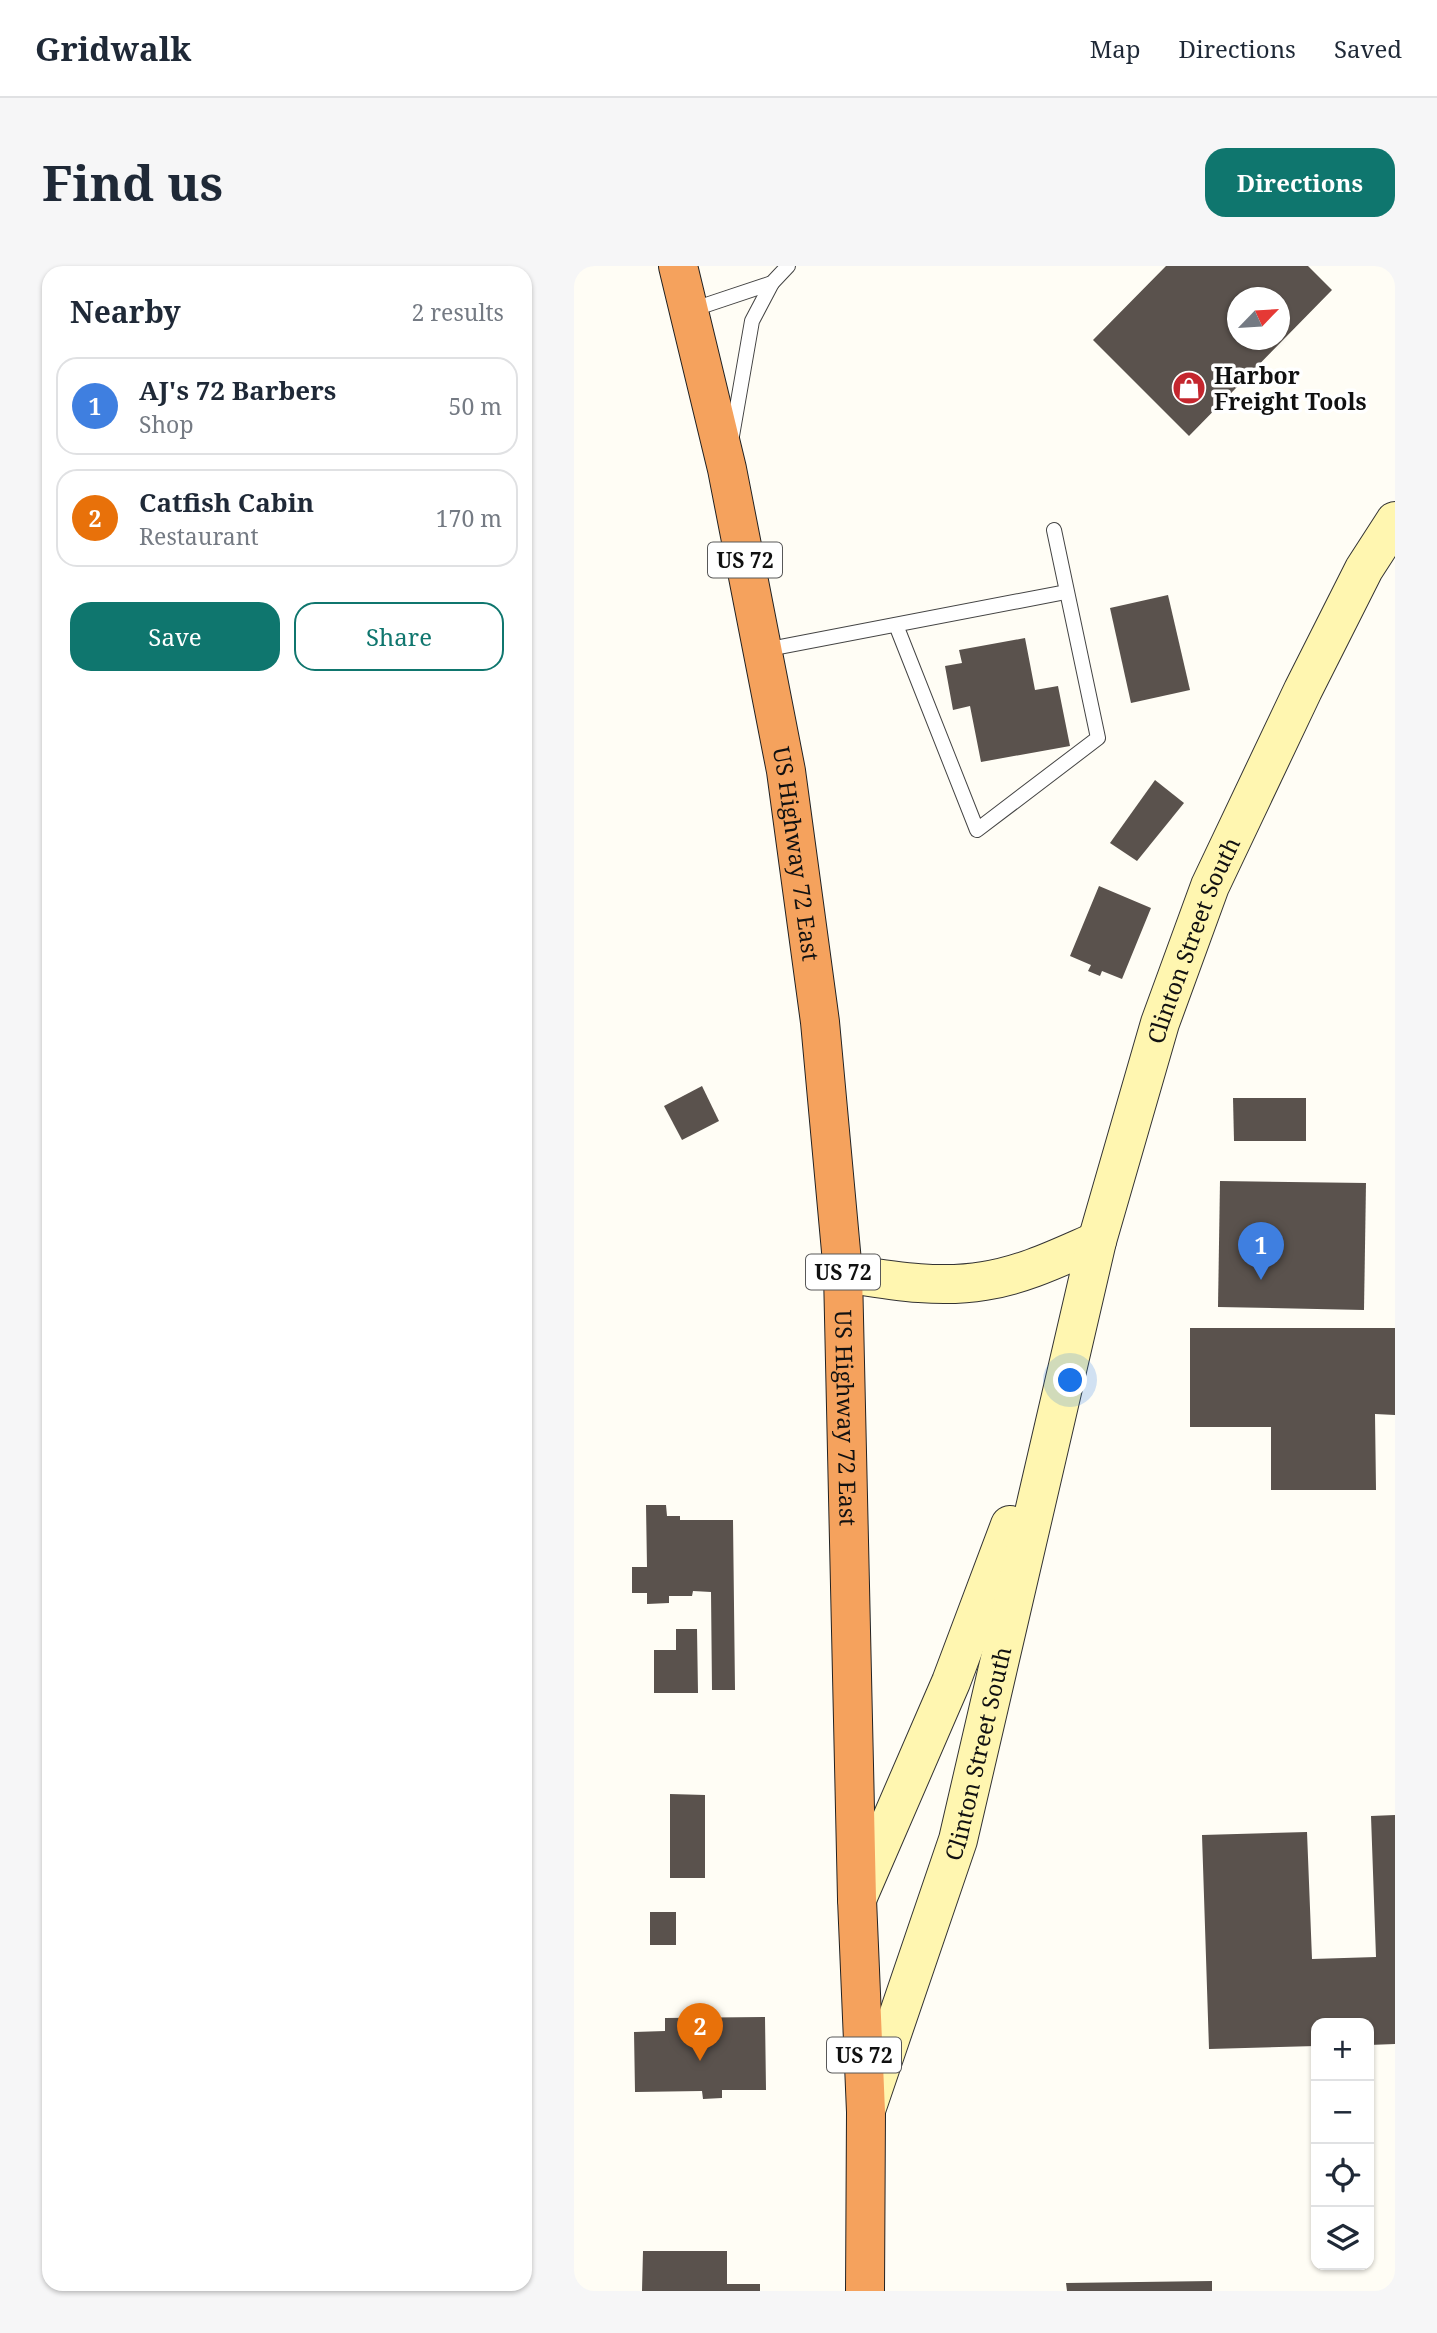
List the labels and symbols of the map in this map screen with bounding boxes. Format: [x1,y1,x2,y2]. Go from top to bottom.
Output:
north arrow [1227,287,1290,350]
place label: Harbor Freight Tools [1214,359,1367,417]
shop icon: Harbor Freight Tools [1170,369,1208,407]
road number: US 72 [708,542,782,578]
street label: US Highway 72 East [766,744,828,963]
street label: Clinton Street South [1139,832,1247,1047]
pin: 1 [1238,1222,1284,1280]
road number: US 72 [806,1254,880,1290]
street label: US Highway 72 East [828,1310,865,1527]
your location [1053,1363,1087,1397]
street label: Clinton Street South [936,1643,1018,1865]
pin: 2 [677,2003,723,2061]
road number: US 72 [827,2038,901,2072]

